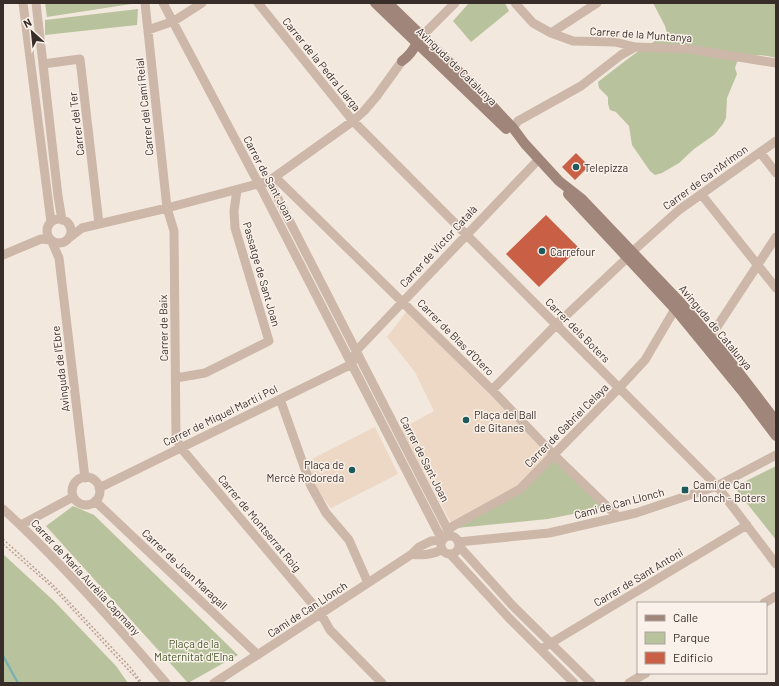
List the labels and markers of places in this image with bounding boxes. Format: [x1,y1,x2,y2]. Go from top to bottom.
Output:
place label: Telepizza [584,161,628,174]
marker: Telepizza [571,162,581,172]
place label: Carrefour [550,245,595,258]
marker: Carrefour [537,246,547,256]
place label: Plaça del Ball de Gitanes [474,408,536,434]
marker: Plaça del Ball de Gitanes [461,415,471,425]
place label: Plaça de Mercè Rodoreda [266,458,344,484]
marker: Plaça de Mercè Rodoreda [347,465,357,475]
place label: Camí de Can Llonch - Boters [693,478,766,504]
marker: Camí de Can Llonch - Boters [680,485,690,495]

